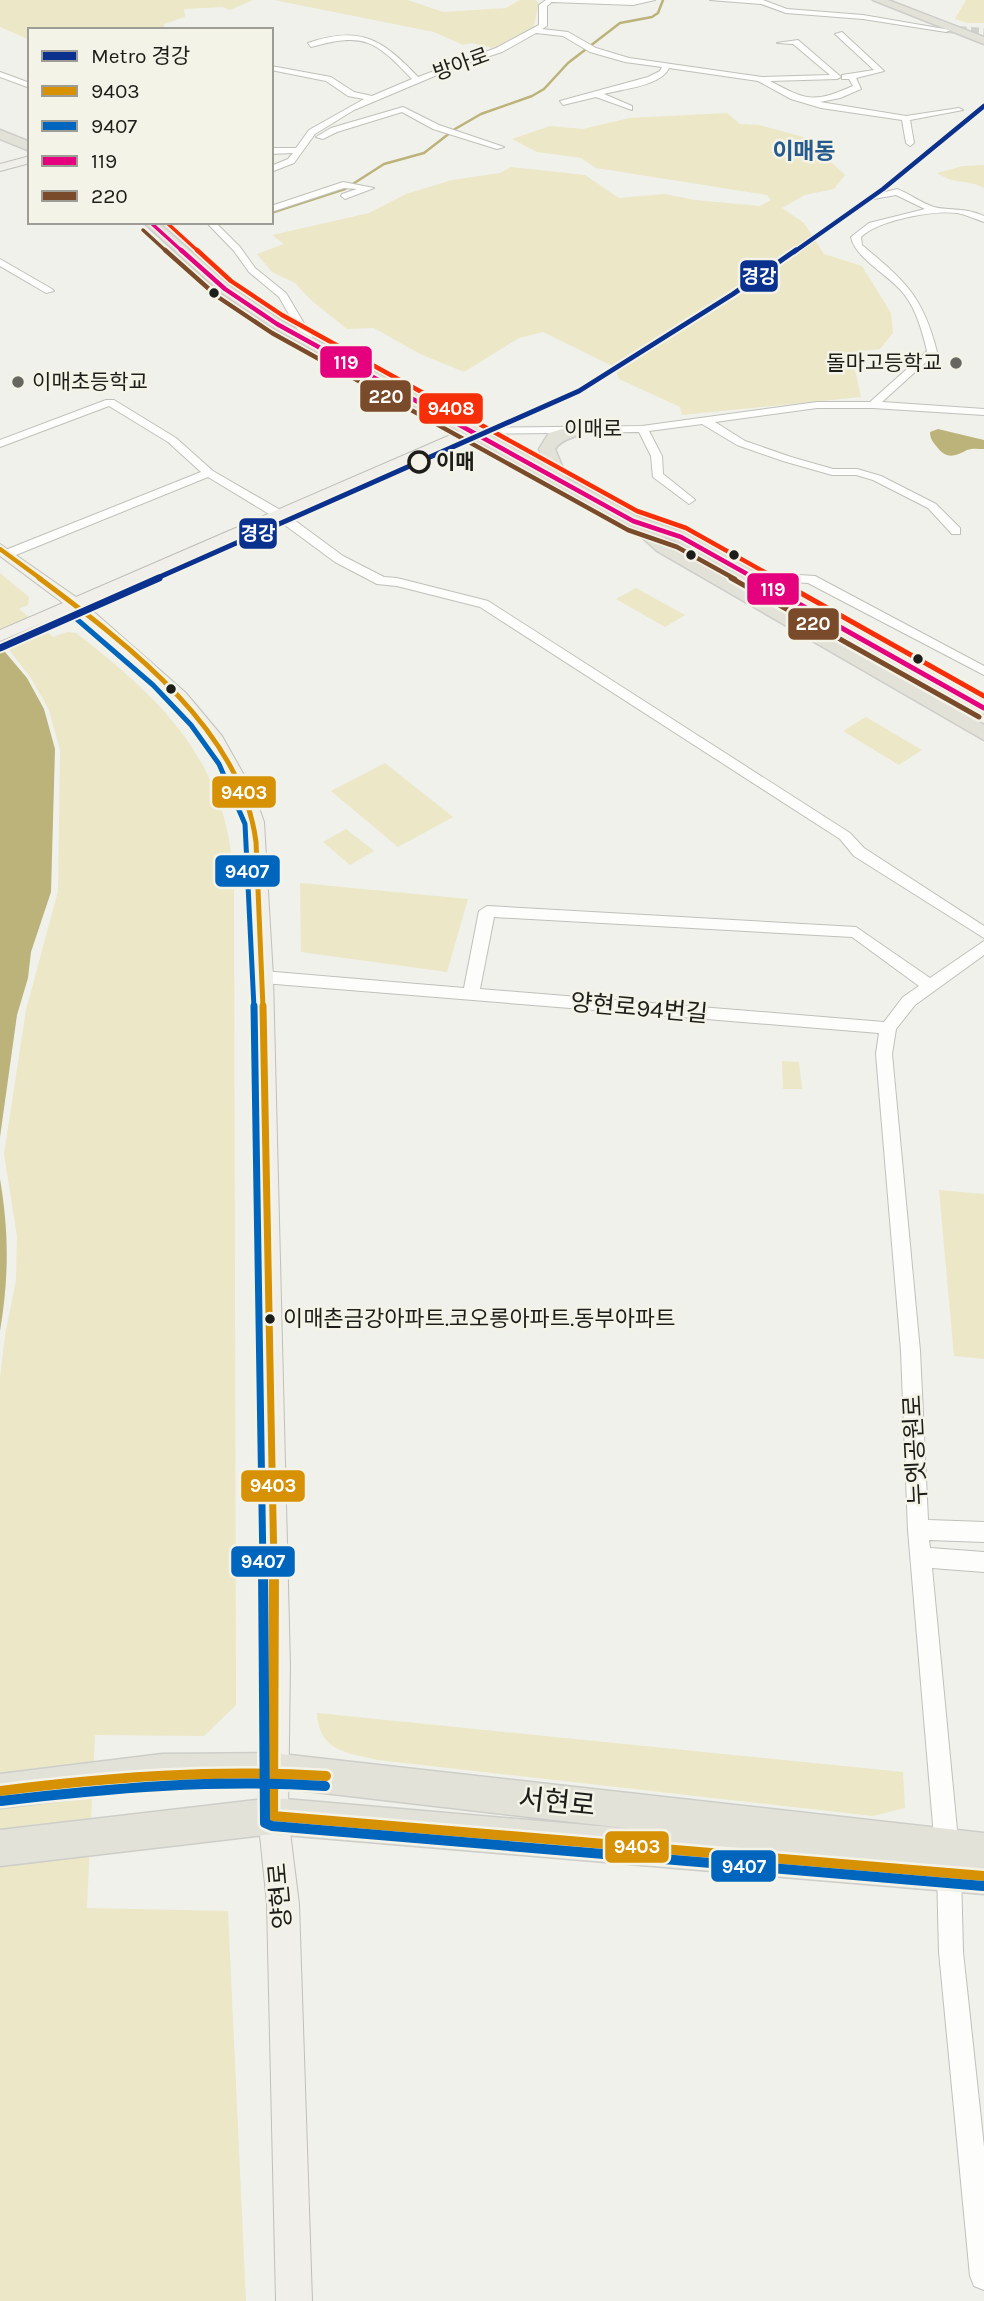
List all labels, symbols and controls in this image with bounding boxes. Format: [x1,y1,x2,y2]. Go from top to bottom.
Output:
legend [28,28,273,224]
street label: 방아로 [430,43,492,85]
text: Metro 경강 [91,44,190,68]
text: 9403 [91,79,140,103]
text: 9407 [91,114,137,138]
district label: 이매동 [772,138,836,165]
text: 119 [91,149,117,173]
text: 220 [91,184,128,208]
line badge: 경강 [739,259,779,293]
text: 경강 [742,266,776,288]
unlabelled marker [207,286,221,300]
line badge: 119 [319,345,373,379]
place label: 돌마고등학교 [826,351,942,375]
text: 119 [333,352,359,374]
marker: 돌마고등학교 [948,355,964,371]
place label: 이매초등학교 [32,370,148,394]
marker: 이매초등학교 [10,374,26,390]
line badge: 220 [359,379,412,413]
text: 220 [368,386,404,408]
line badge: 9408 [418,392,484,425]
text: 9408 [427,398,475,420]
street label: 이매로 [564,417,622,441]
place label: 이매 [436,450,475,474]
marker: 이매 [408,451,430,473]
line badge: 경강 [238,517,278,550]
text: 경강 [241,523,275,545]
unlabelled marker [684,548,698,562]
unlabelled marker [727,548,741,562]
line badge: 119 [746,572,800,606]
text: 119 [760,579,786,601]
line badge: 220 [787,607,840,641]
text: 220 [795,613,831,635]
unlabelled marker [911,652,925,666]
unlabelled marker [164,682,178,696]
line badge: 9403 [211,775,277,809]
text: 9403 [221,782,267,804]
line badge: 9407 [214,854,281,888]
text: 9407 [225,861,270,883]
street label: 양현로94번길 [569,988,709,1028]
place label: 이매촌금강아파트.코오롱아파트.동부아파트 [283,1306,675,1332]
marker: 이매촌금강아파트.코오롱아파트.동부아파트 [263,1312,277,1326]
street label: 누엣공원로 [898,1394,932,1506]
line badge: 9403 [240,1469,306,1503]
text: 9403 [250,1475,296,1497]
line badge: 9407 [230,1545,296,1578]
text: 9407 [241,1551,286,1573]
street label: 서현로 [517,1782,597,1822]
line badge: 9403 [604,1830,670,1864]
text: 9403 [614,1836,660,1858]
line badge: 9407 [710,1849,777,1883]
text: 9407 [722,1856,767,1878]
street label: 양현로 [263,1862,297,1930]

